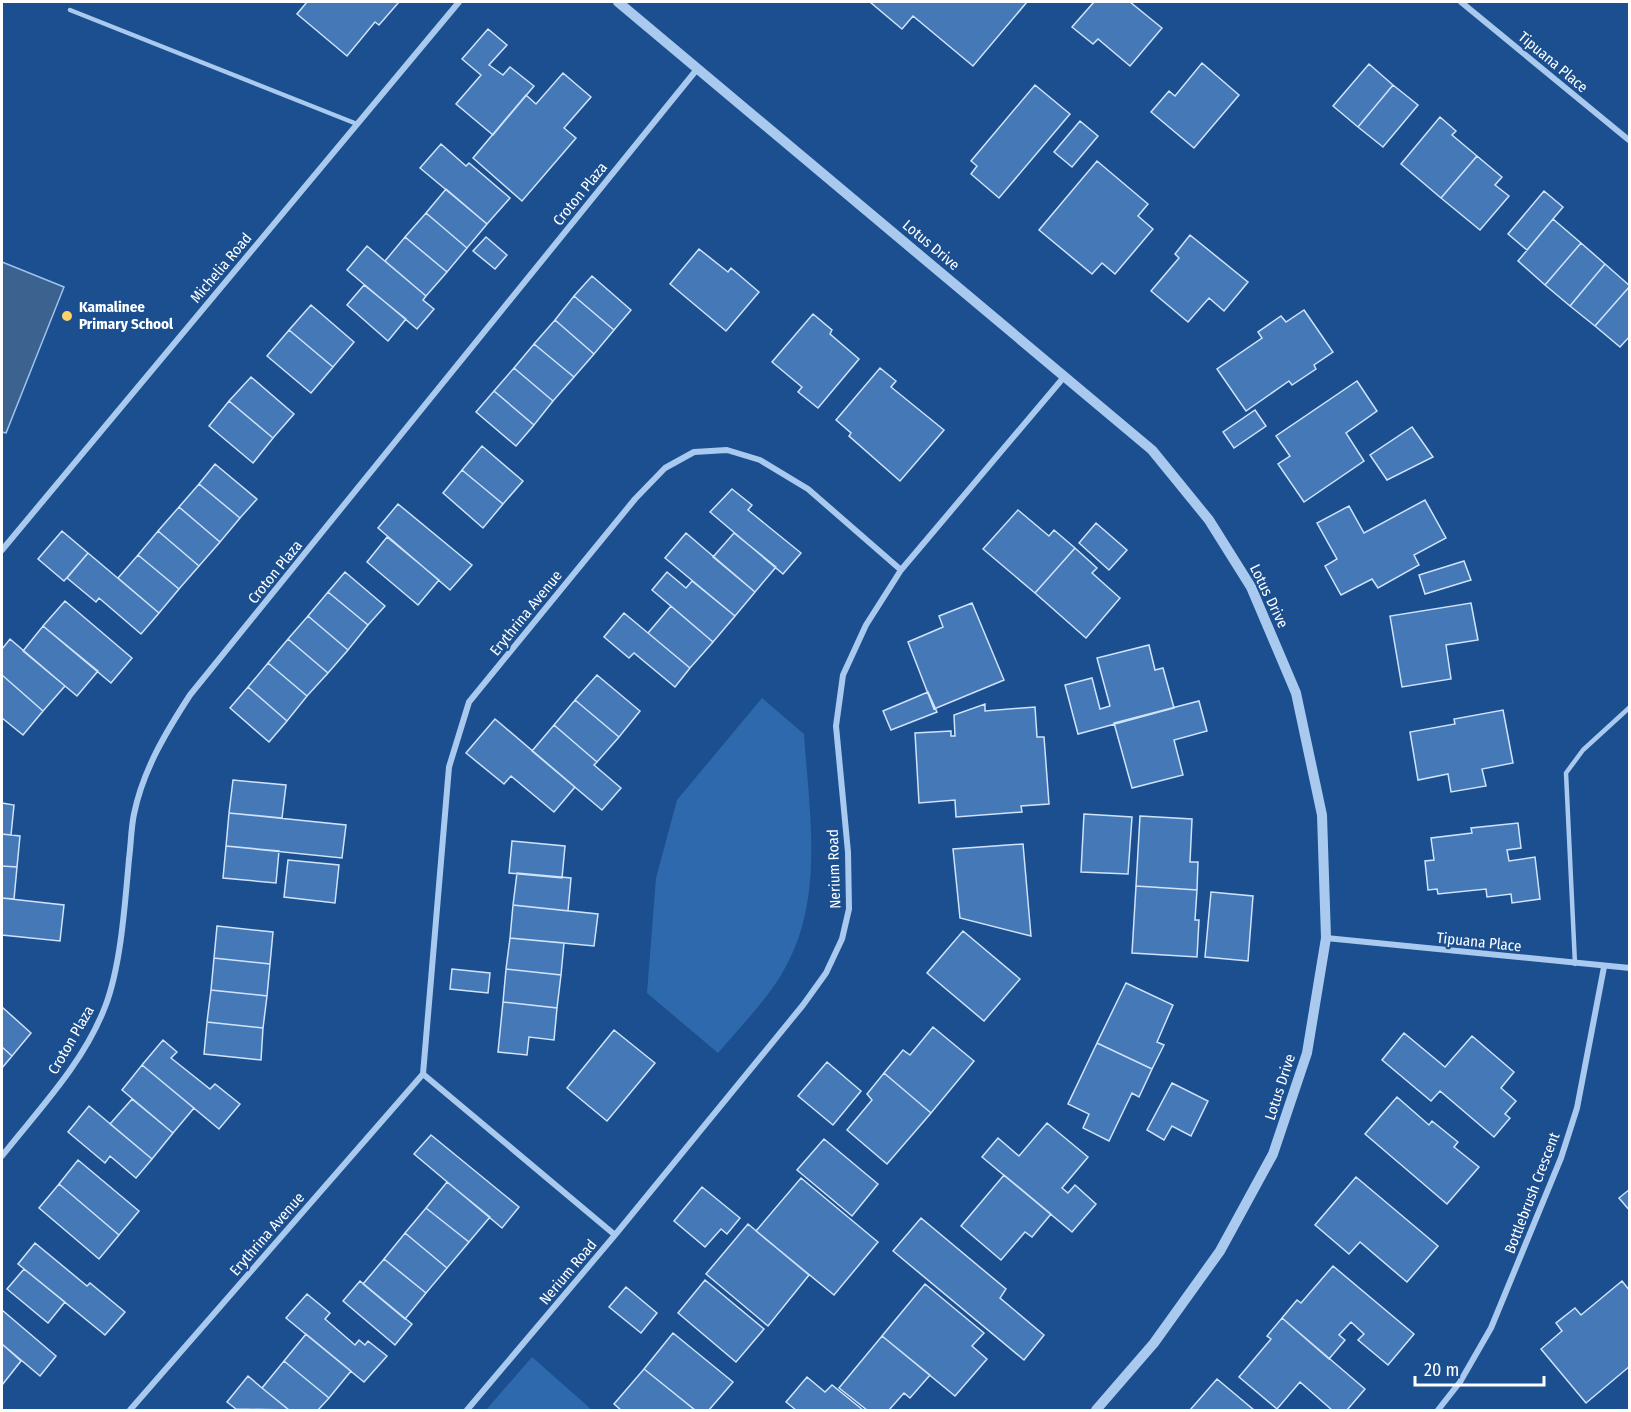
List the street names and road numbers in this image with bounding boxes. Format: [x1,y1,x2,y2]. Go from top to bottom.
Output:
street label: Tipuana Place [1515,28,1591,96]
street label: Croton Plaza [549,159,611,229]
street label: Lotus Drive [899,216,963,274]
street label: Michelia Road [187,229,255,307]
street label: Croton Plaza [244,537,306,607]
street label: Lotus Drive [1246,561,1292,631]
street label: Erythrina Avenue [486,567,566,659]
street label: Nerium Road [824,829,844,909]
street label: Tipuana Place [1436,929,1522,955]
street label: Croton Plaza [44,1003,98,1077]
street label: Lotus Drive [1261,1052,1299,1122]
street label: Bottlebrush Crescent [1501,1130,1563,1256]
street label: Erythrina Avenue [226,1189,308,1279]
street label: Nerium Road [536,1236,600,1308]

